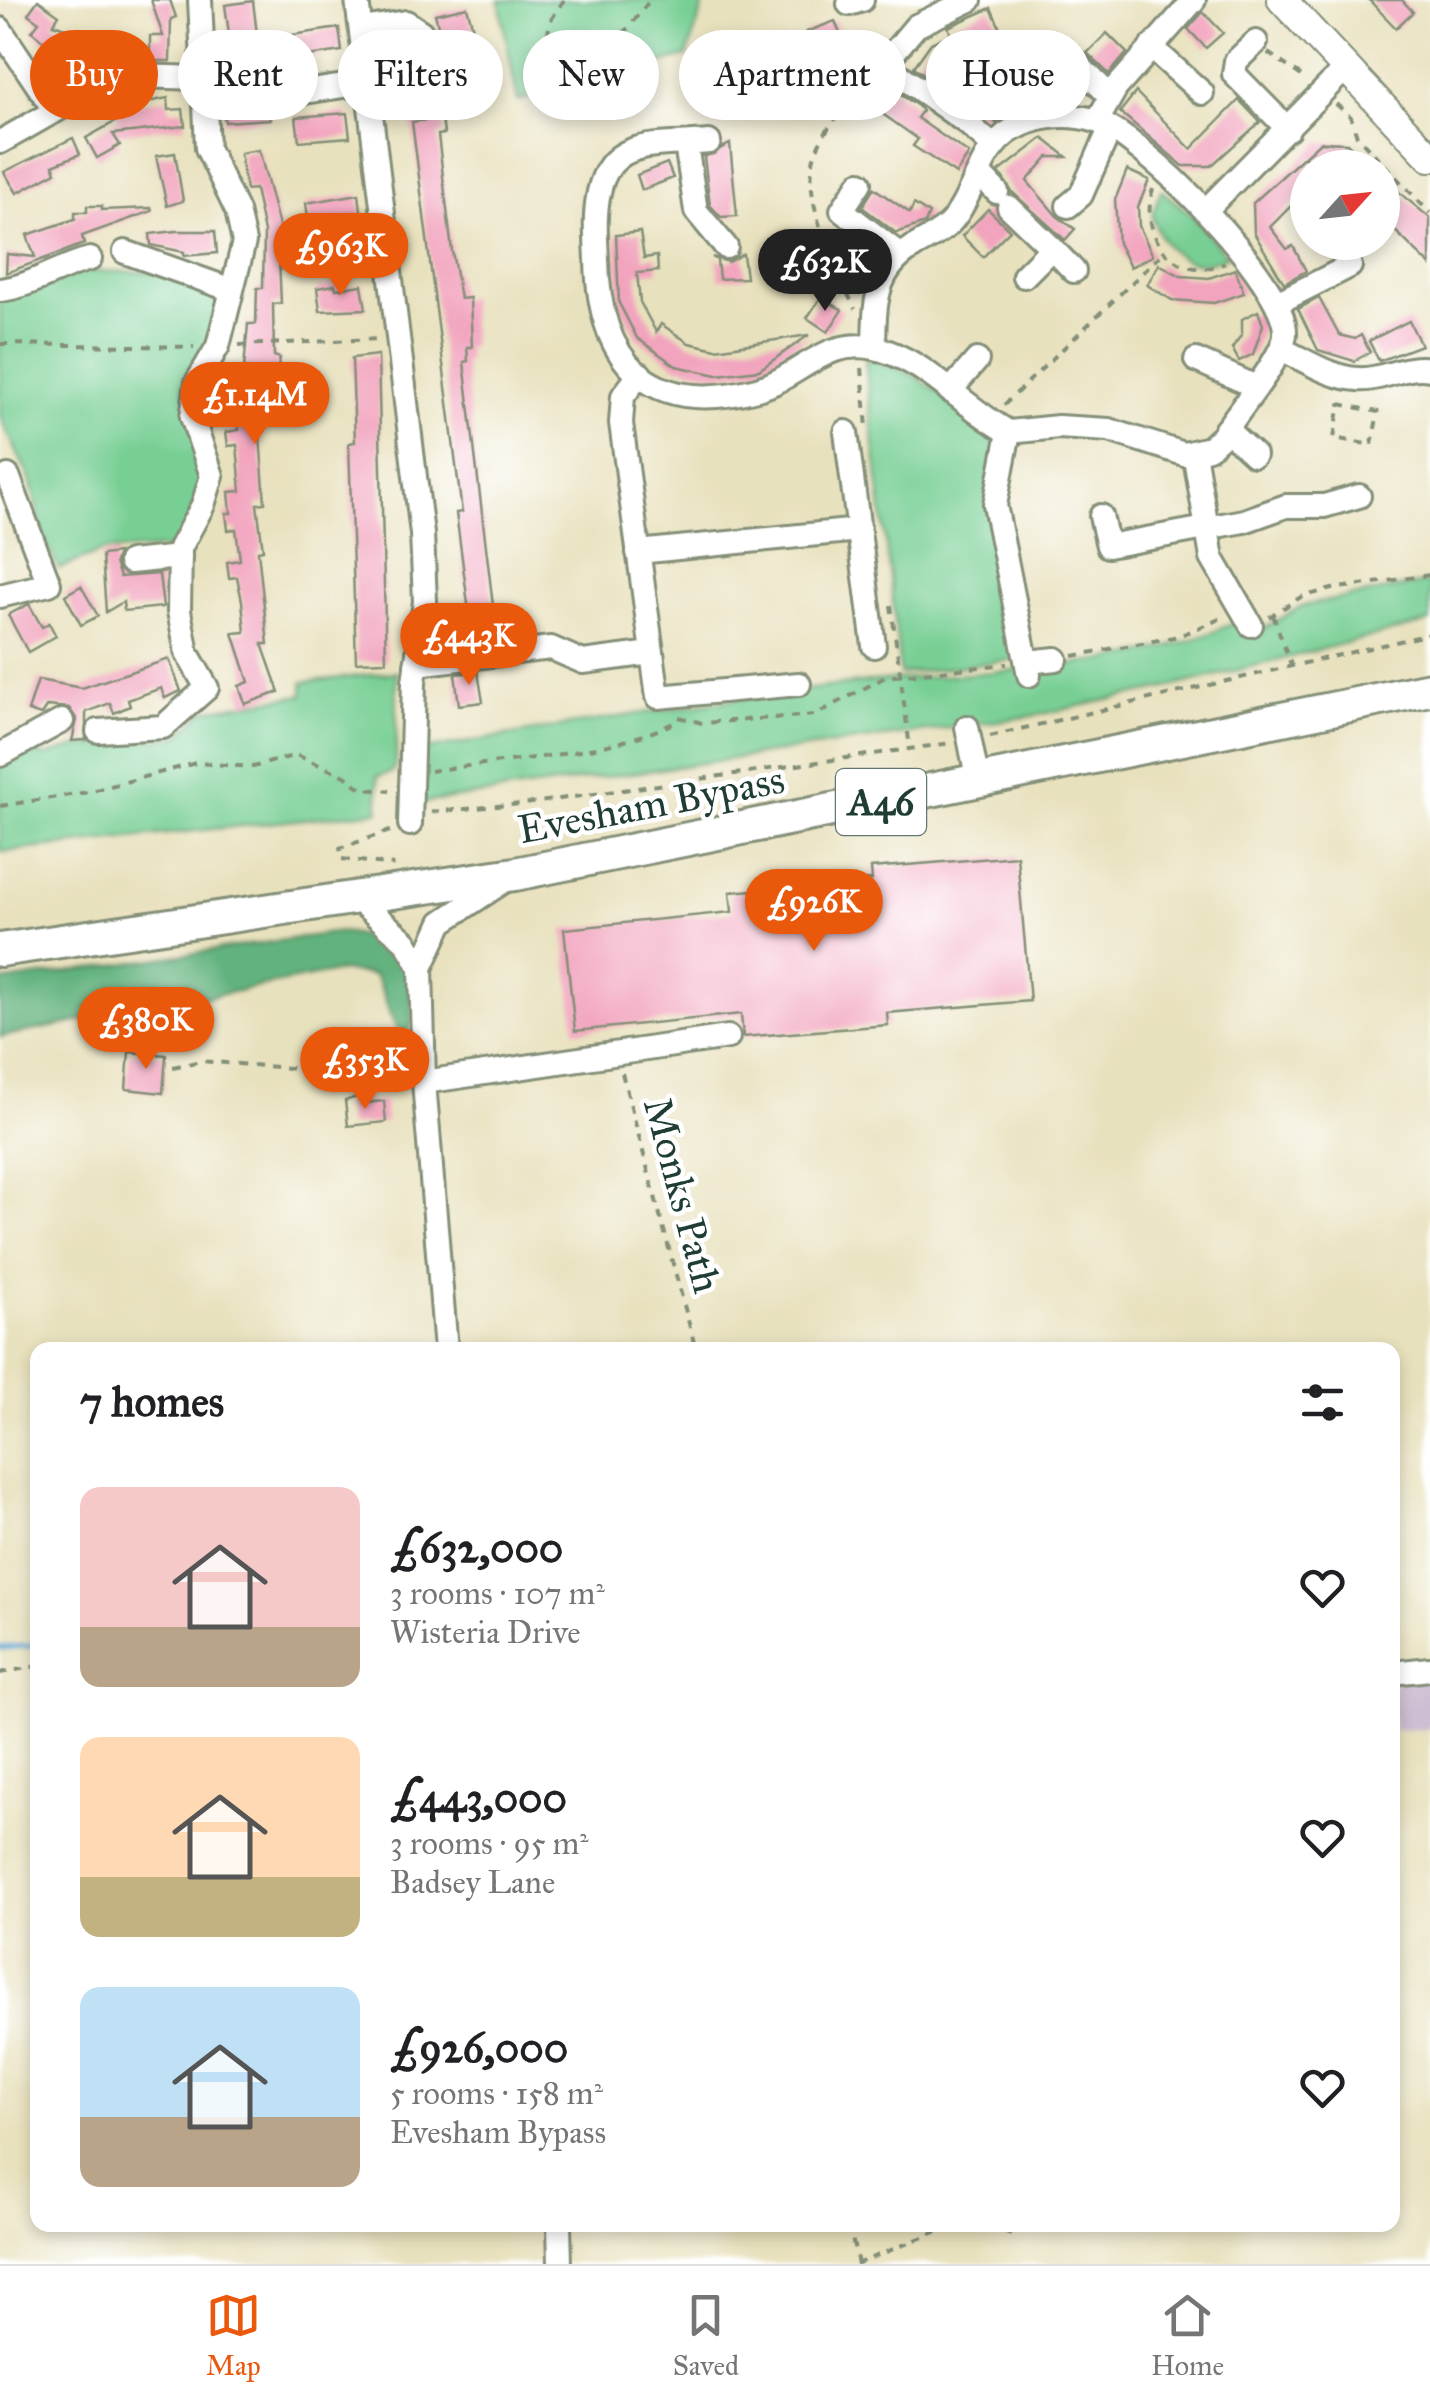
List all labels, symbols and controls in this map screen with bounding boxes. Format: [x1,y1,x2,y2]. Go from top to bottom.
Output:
chip: Buy [30,30,158,120]
chip: Rent [178,30,318,120]
chip: Filters [338,30,503,120]
chip: New [523,30,659,120]
chip: Apartment [679,30,906,120]
chip: House [926,30,1090,120]
north arrow [1290,150,1400,260]
map controls [1290,150,1400,260]
pin: £963K [271,213,411,298]
text: £963K [295,226,387,265]
pin: £632K [755,229,895,314]
text: £632K [780,242,870,281]
pin: £1.14M [174,362,336,447]
text: £1.14M [203,375,308,414]
pin: £443K [399,603,539,688]
text: £443K [422,616,516,655]
street label: Evesham Bypass [514,755,788,854]
road number: A46 [836,769,926,835]
pin: £926K [744,869,884,954]
text: £926K [767,882,861,921]
pin: £380K [76,987,216,1072]
text: £380K [99,1000,193,1039]
pin: £353K [295,1027,435,1112]
text: £353K [322,1040,408,1079]
street label: Monks Path [633,1092,732,1298]
icon: filters [1295,1375,1350,1430]
text: 7 homes [80,1376,224,1428]
text: £632,000 [390,1522,563,1574]
icon: home [160,1527,280,1647]
icon: heart [1295,1560,1350,1615]
text: 3 rooms · 107 m² [390,1574,605,1613]
text: Wisteria Drive [390,1613,581,1652]
text: £443,000 [390,1772,567,1824]
icon: home [160,1777,280,1897]
icon: heart [1295,1810,1350,1865]
text: 3 rooms · 95 m² [390,1824,589,1863]
text: Badsey Lane [390,1863,555,1902]
text: £926,000 [390,2022,568,2074]
icon: home [160,2027,280,2147]
icon: heart [1295,2060,1350,2115]
text: 5 rooms · 158 m² [390,2074,603,2113]
text: Evesham Bypass [390,2113,606,2152]
tab: Map [206,2288,261,2383]
tab: Saved [673,2288,739,2383]
tab: Home [1151,2288,1224,2383]

